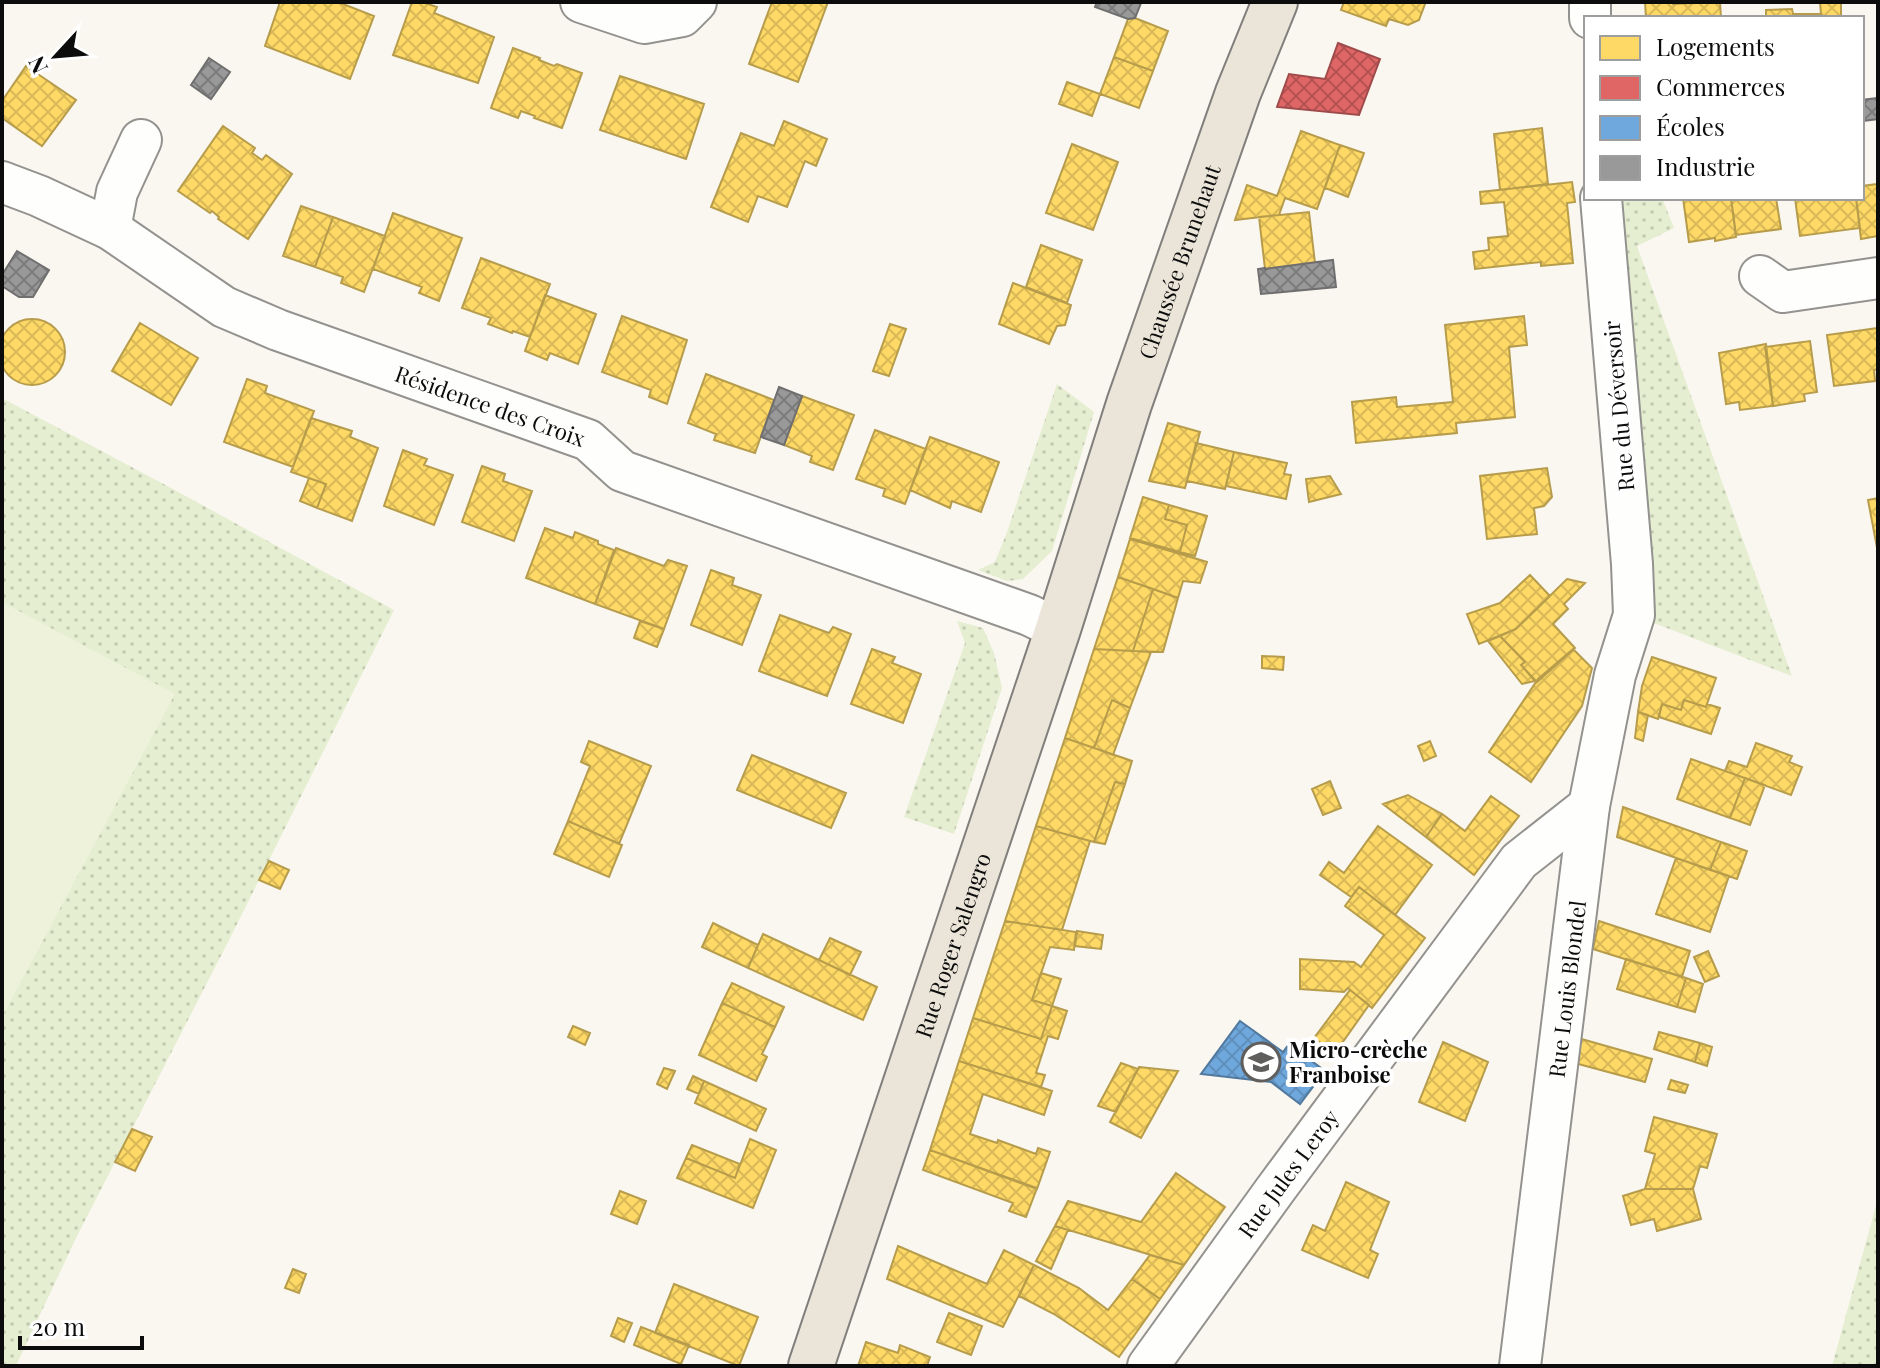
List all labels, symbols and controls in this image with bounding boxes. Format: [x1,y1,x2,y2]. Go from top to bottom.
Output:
north arrow [16,16,96,96]
legend [1584,16,1864,200]
text: Logements [1656,30,1775,62]
text: N [20,51,54,79]
text: Commerces [1656,70,1785,102]
text: Écoles [1656,110,1725,142]
text: Industrie [1656,150,1755,182]
street label: Chaussée Brunehaut [1131,159,1227,363]
street label: Rue du Déversoir [1596,319,1640,493]
street label: Résidence des Croix [391,358,590,453]
street label: Rue Roger Salengro [907,849,997,1041]
street label: Rue Louis Blondel [1541,899,1592,1079]
place label: Micro-crèche Franboise [1289,1034,1428,1089]
school or university icon: Micro-crèche Franboise [1240,1041,1282,1083]
street label: Rue Jules Leroy [1231,1103,1345,1244]
scale bar [20,1300,142,1350]
text: 20 m [32,1310,85,1342]

